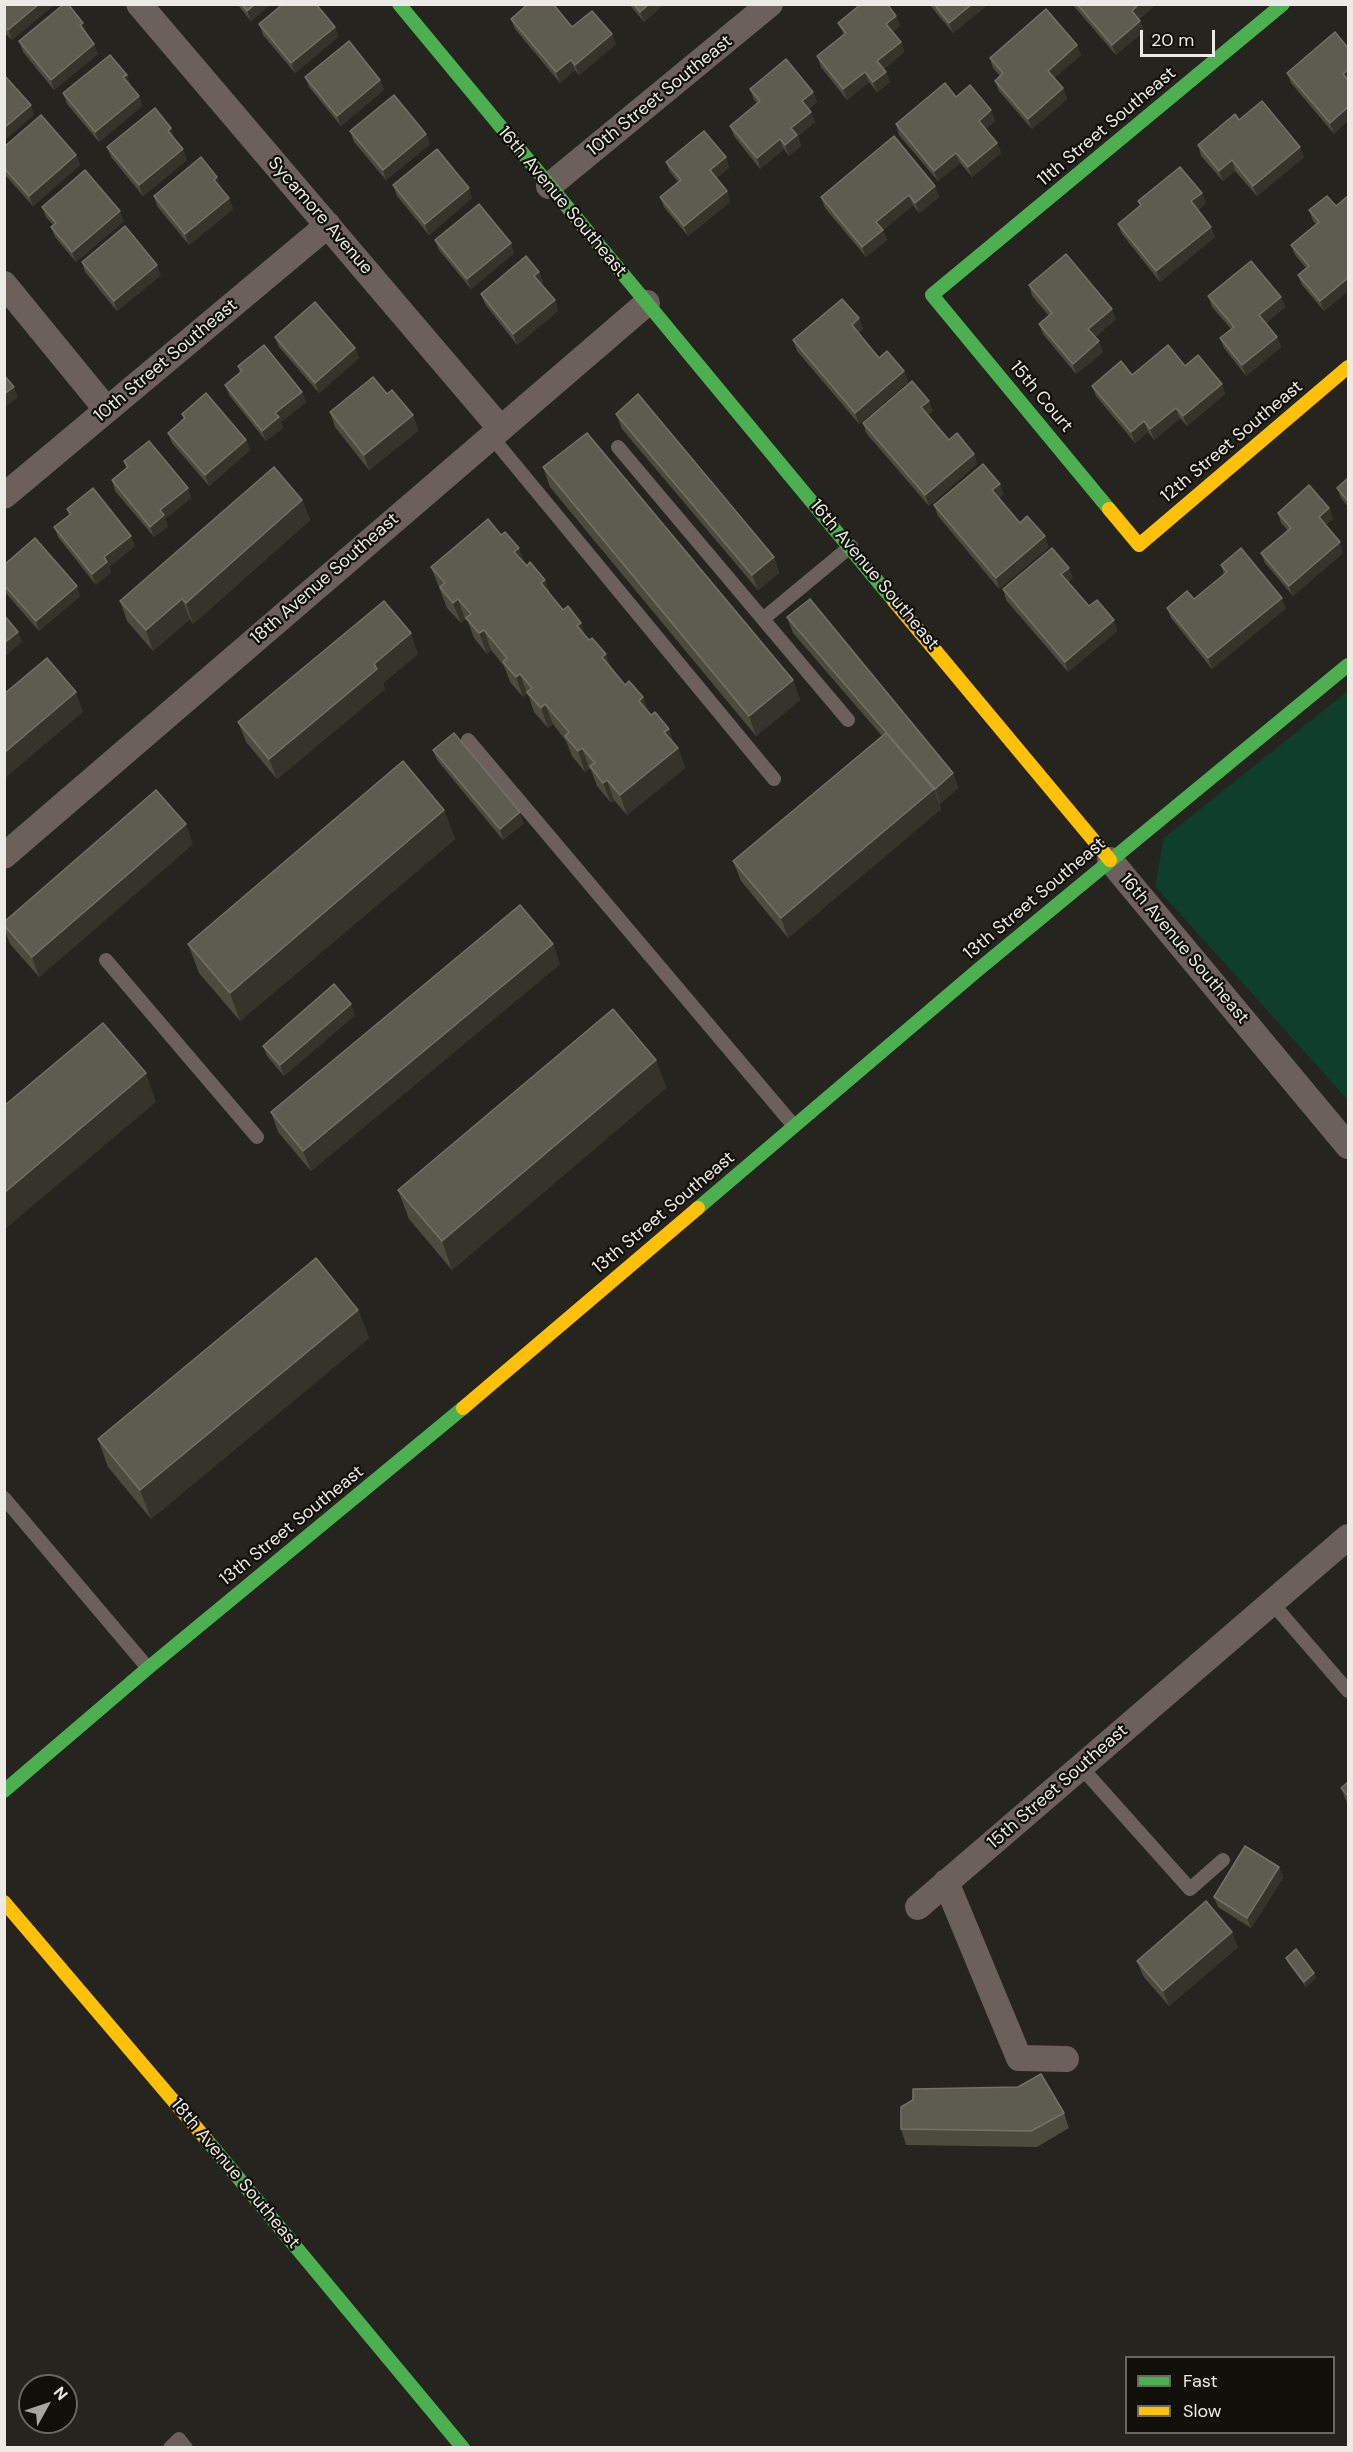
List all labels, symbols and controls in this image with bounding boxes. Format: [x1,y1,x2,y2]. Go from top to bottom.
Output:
scale bar [1143,18,1218,56]
text: 20 m [1151,28,1194,52]
street label: 10th Street Southeast [583,31,737,161]
street label: 11th Street Southeast [1033,63,1181,191]
street label: 16th Avenue Southeast [493,122,631,282]
street label: Sycamore Avenue [263,153,377,279]
street label: 10th Street Southeast [90,295,242,427]
street label: 15th Court [1005,357,1077,437]
street label: 12th Street Southeast [1157,376,1307,508]
street label: 16th Avenue Southeast [805,495,943,655]
street label: 18th Avenue Southeast [246,509,404,649]
street label: 13th Street Southeast [960,833,1110,965]
street label: 16th Avenue Southeast [1115,869,1253,1029]
street label: 13th Street Southeast [589,1147,739,1279]
street label: 13th Street Southeast [216,1461,368,1591]
street label: 15th Street Southeast [983,1720,1133,1854]
street label: 18th Avenue Southeast [166,2095,304,2253]
legend [1125,2356,1335,2434]
text: Fast [1183,2369,1218,2393]
north arrow [18,2374,78,2434]
text: N [49,2382,72,2405]
text: Slow [1183,2399,1222,2423]

